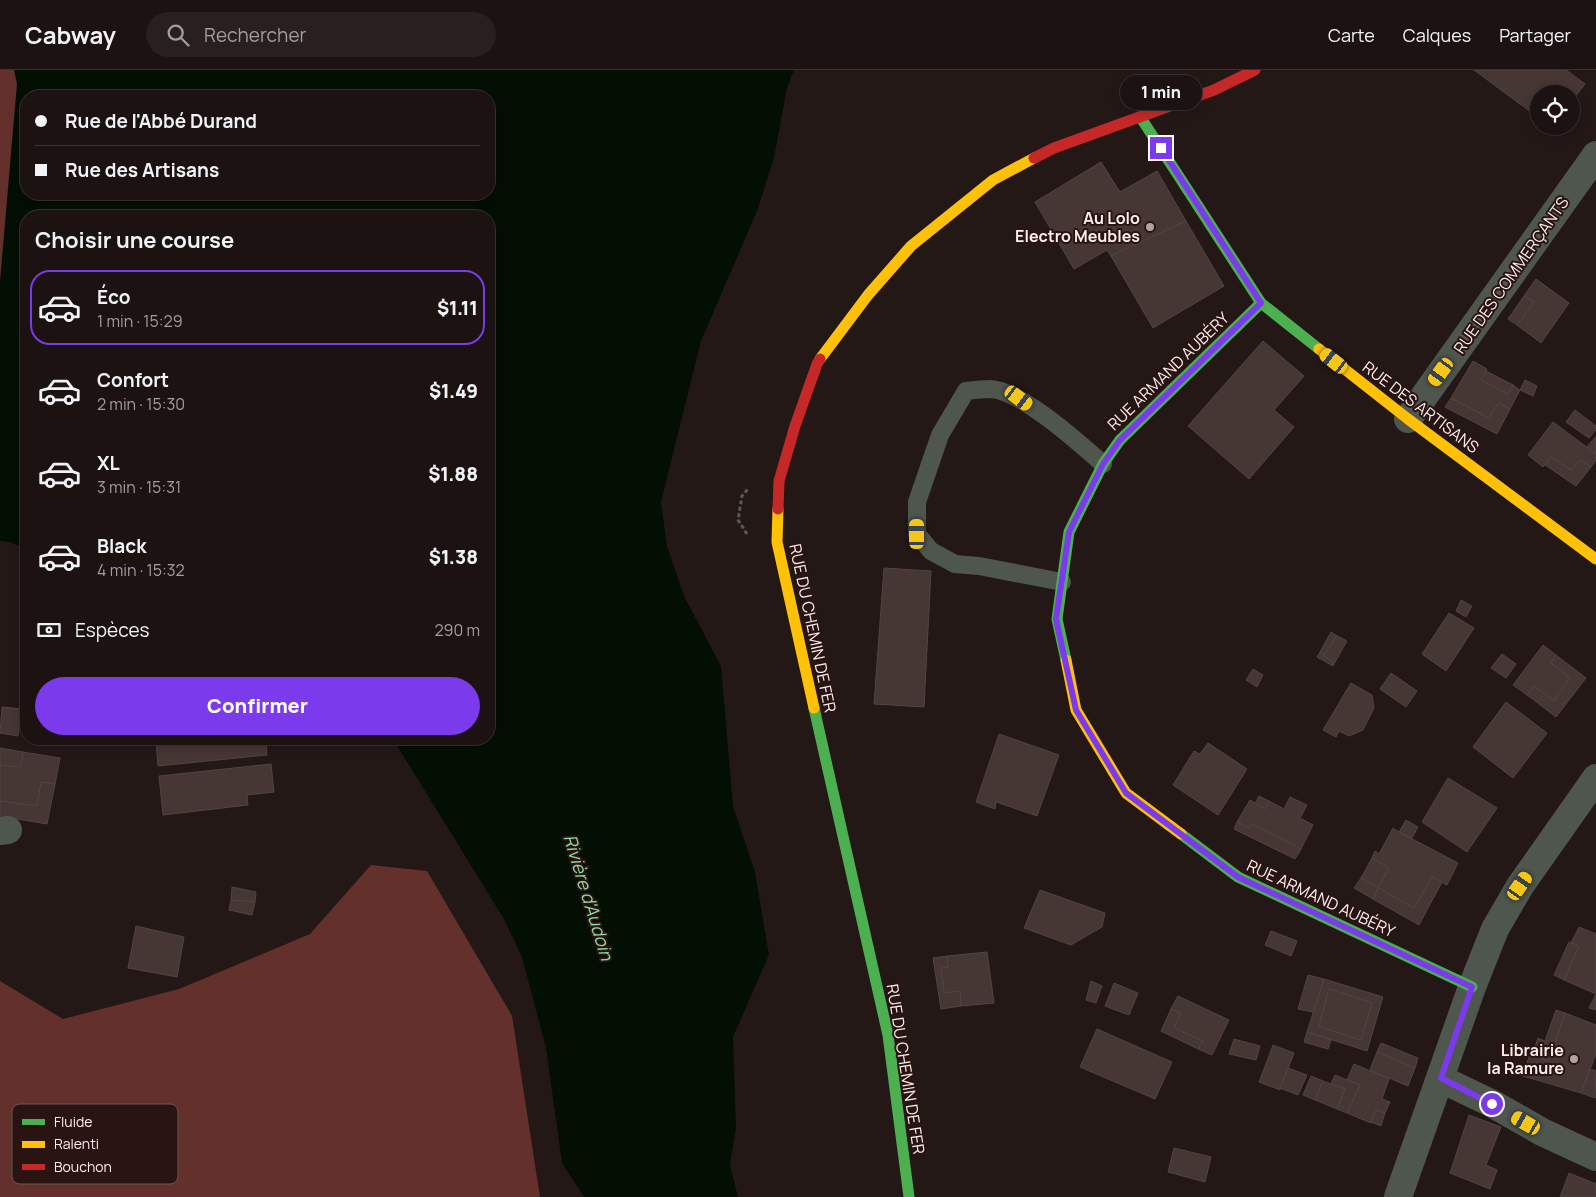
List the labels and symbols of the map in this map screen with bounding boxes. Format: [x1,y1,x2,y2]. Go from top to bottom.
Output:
callout: 1 min [1120,75,1202,110]
route end [1150,137,1172,159]
street label: RUE DES COMMERÇANTS [1448,192,1574,358]
place label: Au Lolo Electro Meubles [1015,207,1140,247]
marker: Au Lolo Electro Meubles [1144,221,1156,233]
street label: RUE ARMAND AUBÉRY [1102,307,1234,435]
car [1317,346,1350,376]
car [1426,355,1455,389]
street label: RUE DES ARTISANS [1358,356,1484,458]
car [1002,383,1035,413]
car [909,519,924,549]
street label: RUE DU CHEMIN DE FER [784,542,842,714]
water label: Rivière d'Audoin [558,831,620,964]
street label: RUE ARMAND AUBÉRY [1243,854,1399,942]
car [1505,869,1534,903]
street label: RUE DU CHEMIN DE FER [882,982,930,1156]
place label: Librairie la Ramure [1487,1039,1564,1079]
marker: Librairie la Ramure [1568,1053,1580,1065]
route start [1481,1093,1503,1115]
legend [12,1104,178,1184]
car [1509,1109,1542,1137]
text: Fluide [54,1112,92,1131]
text: Ralenti [54,1134,99,1153]
text: Bouchon [54,1157,112,1176]

